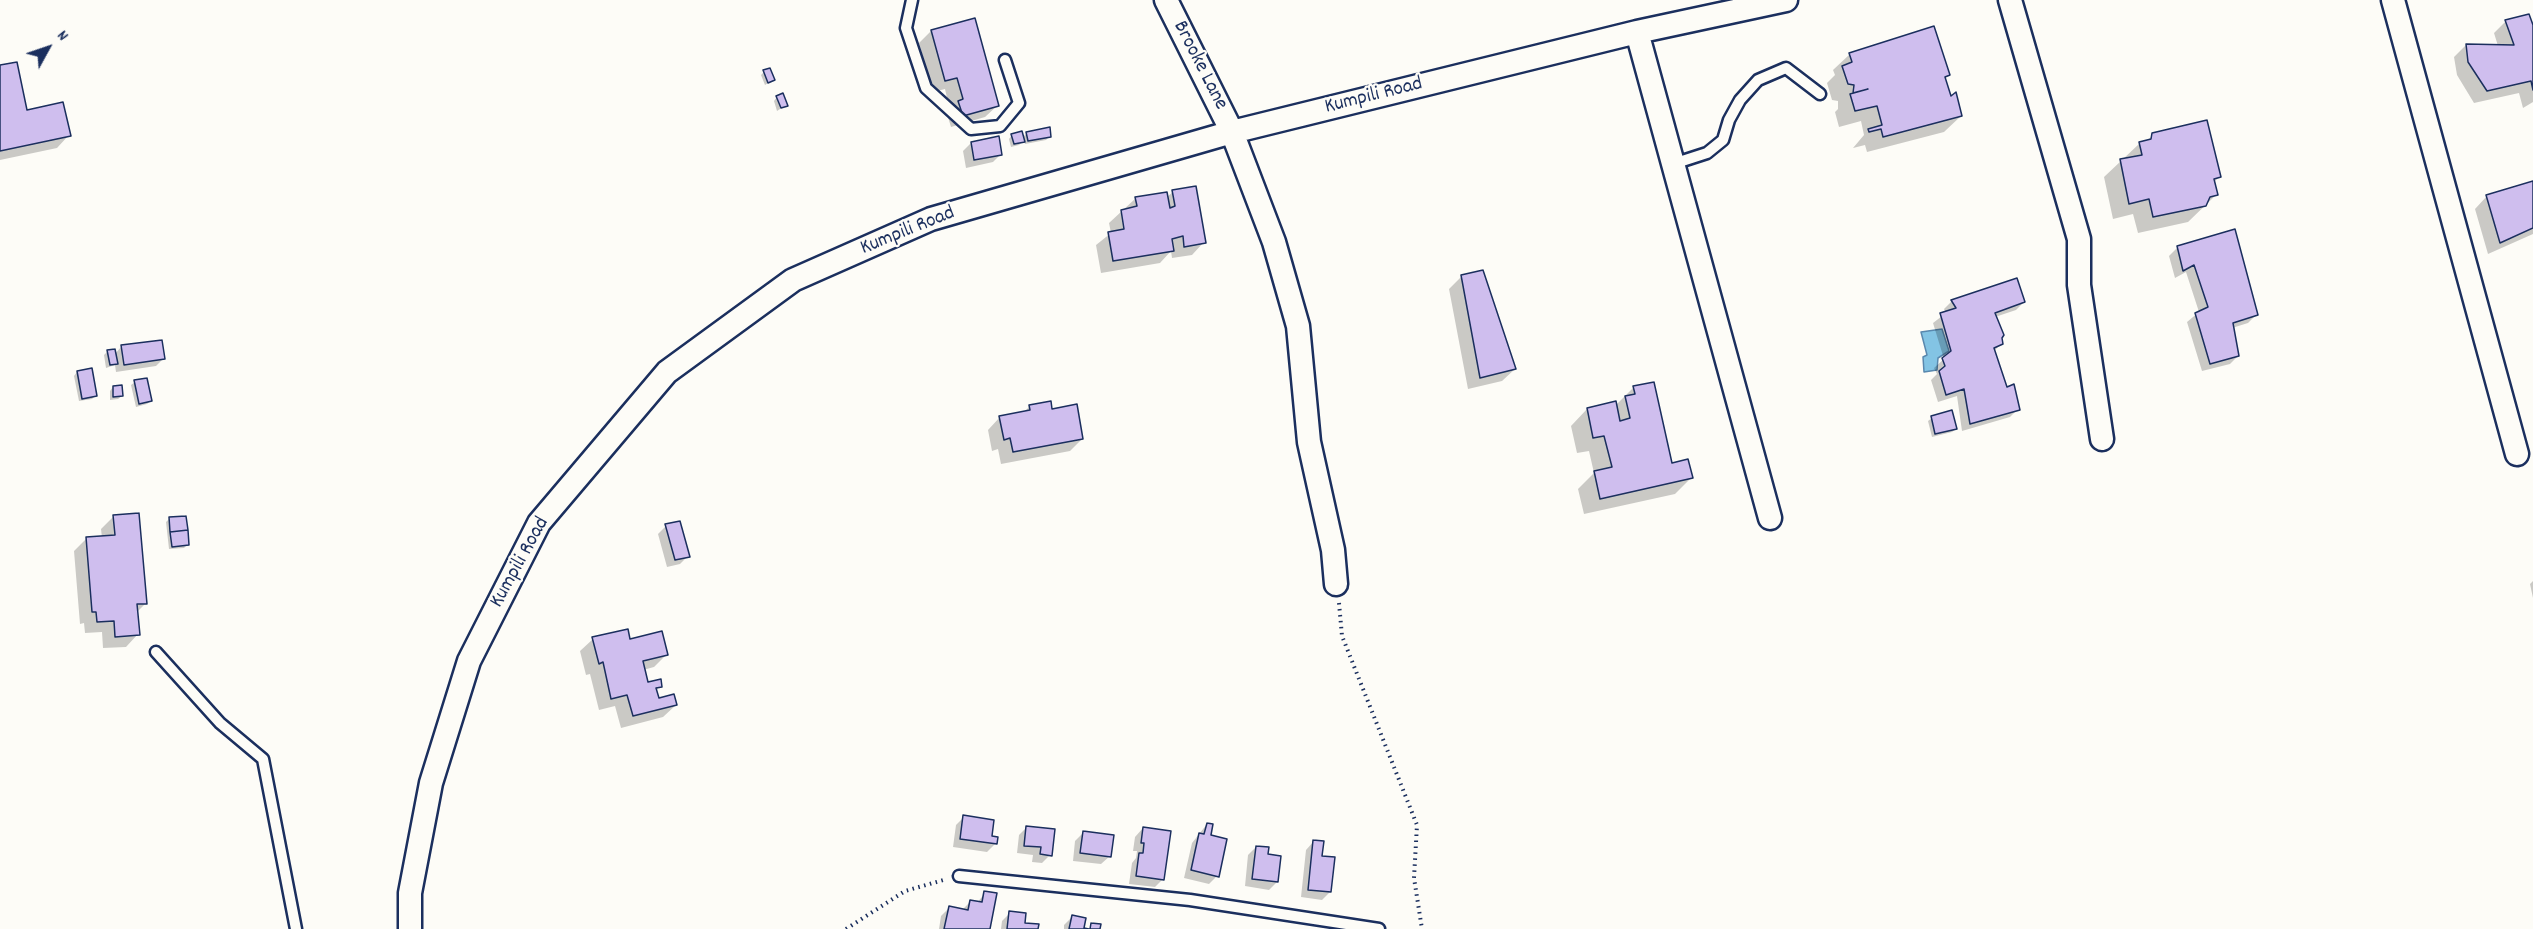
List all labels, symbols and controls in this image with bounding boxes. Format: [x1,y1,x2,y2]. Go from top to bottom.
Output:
street label: Brooke Lane [1166,17,1232,115]
north arrow [18,18,78,78]
text: N [51,26,74,47]
street label: Kumpili Road [1323,73,1425,121]
street label: Kumpili Road [857,202,959,262]
street label: Kumpili Road [486,513,556,613]

